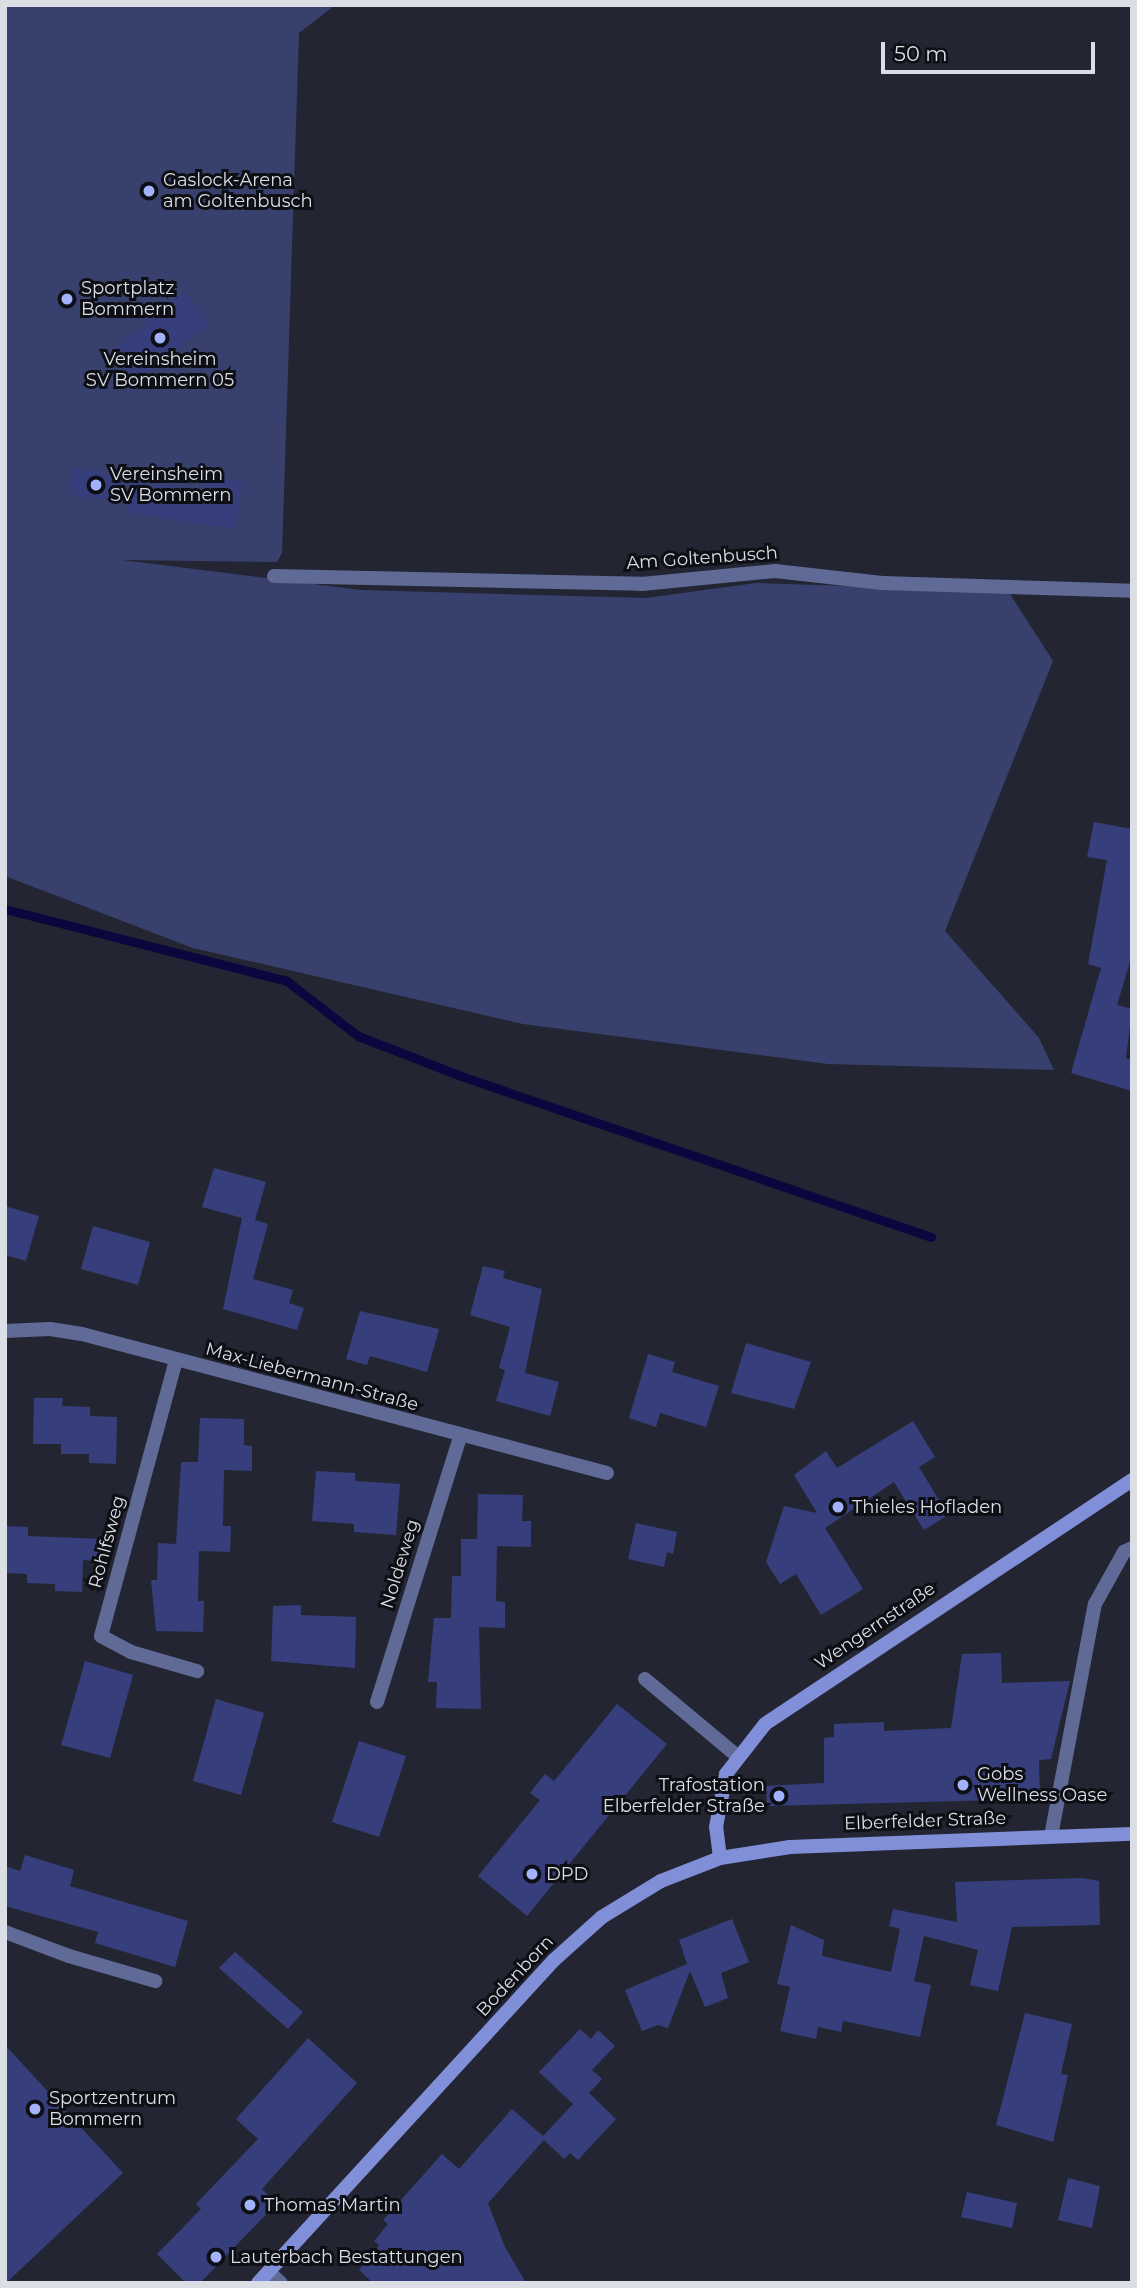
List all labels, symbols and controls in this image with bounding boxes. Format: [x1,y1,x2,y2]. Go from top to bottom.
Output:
scale bar [885,28,1098,72]
text: 50 m [894,41,948,66]
place label: Gaslock-Arena am Goltenbusch [163,170,313,212]
marker: Gaslock-Arena am Goltenbusch [141,183,157,199]
place label: Sportplatz Bommern [81,278,175,320]
marker: Sportplatz Bommern [59,291,75,307]
marker: Vereinsheim SV Bommern 05 [152,330,168,346]
place label: Vereinsheim SV Bommern 05 [86,349,234,392]
place label: Vereinsheim SV Bommern [110,464,232,506]
marker: Vereinsheim SV Bommern [88,477,104,493]
street label: Am Goltenbusch [626,542,778,574]
street label: Max-Liebermann-Straße [203,1338,421,1416]
street label: Rohlfsweg [84,1493,130,1591]
place label: Thieles Hofladen [852,1496,1002,1518]
marker: Thieles Hofladen [830,1499,846,1515]
street label: Noldeweg [376,1517,424,1611]
street label: Wengernstraße [811,1578,939,1674]
place label: Gobs Wellness Oase [977,1764,1107,1806]
place label: Trafostation Elberfelder Straße [603,1775,765,1817]
marker: Gobs Wellness Oase [955,1777,971,1793]
marker: Trafostation Elberfelder Straße [771,1788,787,1804]
street label: Elberfelder Straße [844,1807,1006,1835]
place label: DPD [546,1863,588,1885]
marker: DPD [524,1866,540,1882]
street label: Bodenborn [472,1931,558,2021]
place label: Sportzentrum Bommern [49,2088,176,2130]
marker: Sportzentrum Bommern [27,2101,43,2117]
place label: Thomas Martin [264,2194,401,2216]
marker: Thomas Martin [242,2197,258,2213]
place label: Lauterbach Bestattungen [230,2246,463,2268]
marker: Lauterbach Bestattungen [208,2249,224,2265]

